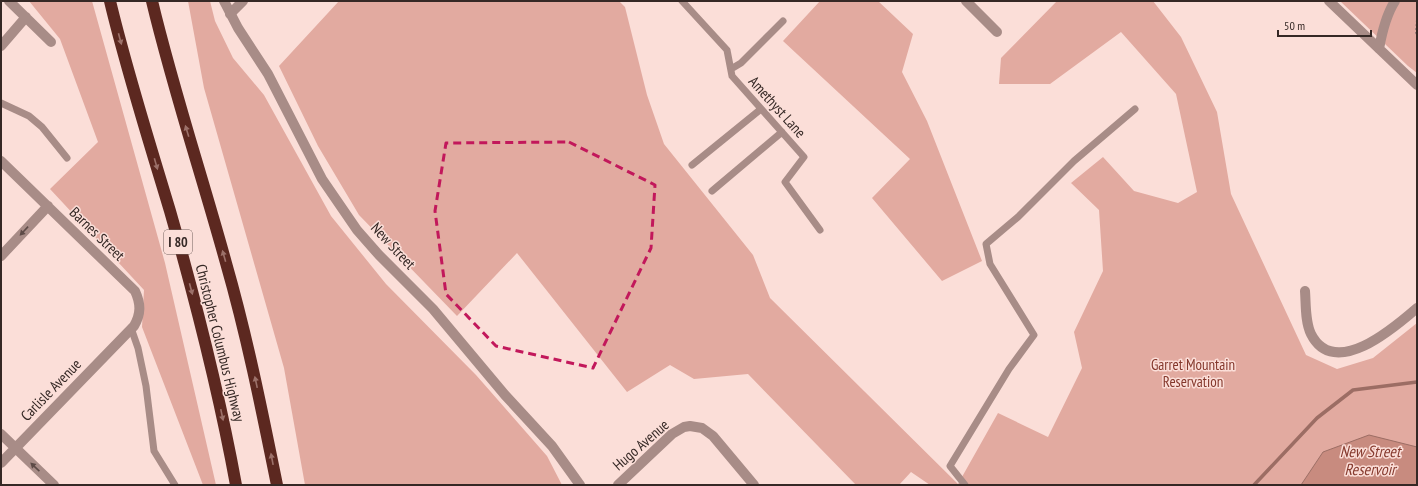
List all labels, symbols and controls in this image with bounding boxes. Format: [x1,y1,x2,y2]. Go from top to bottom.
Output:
scale bar [1278,12,1371,38]
text: 50 m [1284,18,1305,33]
one-way arrow [117,33,123,45]
street label: Amethyst Lane [745,72,810,141]
one-way arrow [184,125,190,137]
one-way arrow [153,158,159,170]
street label: Barnes Street [66,203,129,265]
street label: New Street [367,218,420,273]
one-way arrow [20,226,29,237]
road number: I 80 [164,230,192,254]
one-way arrow [221,249,227,261]
street label: Christopher Columbus Highway [192,262,249,424]
one-way arrow [189,283,195,295]
street label: Carlisle Avenue [16,355,85,425]
park label: Garret Mountain Reservation [1151,355,1235,391]
one-way arrow [252,375,258,388]
one-way arrow [220,409,226,421]
street label: Hugo Avenue [609,415,673,474]
water label: New Street Reservoir [1340,441,1402,479]
one-way arrow [268,453,274,465]
one-way arrow [30,462,40,471]

